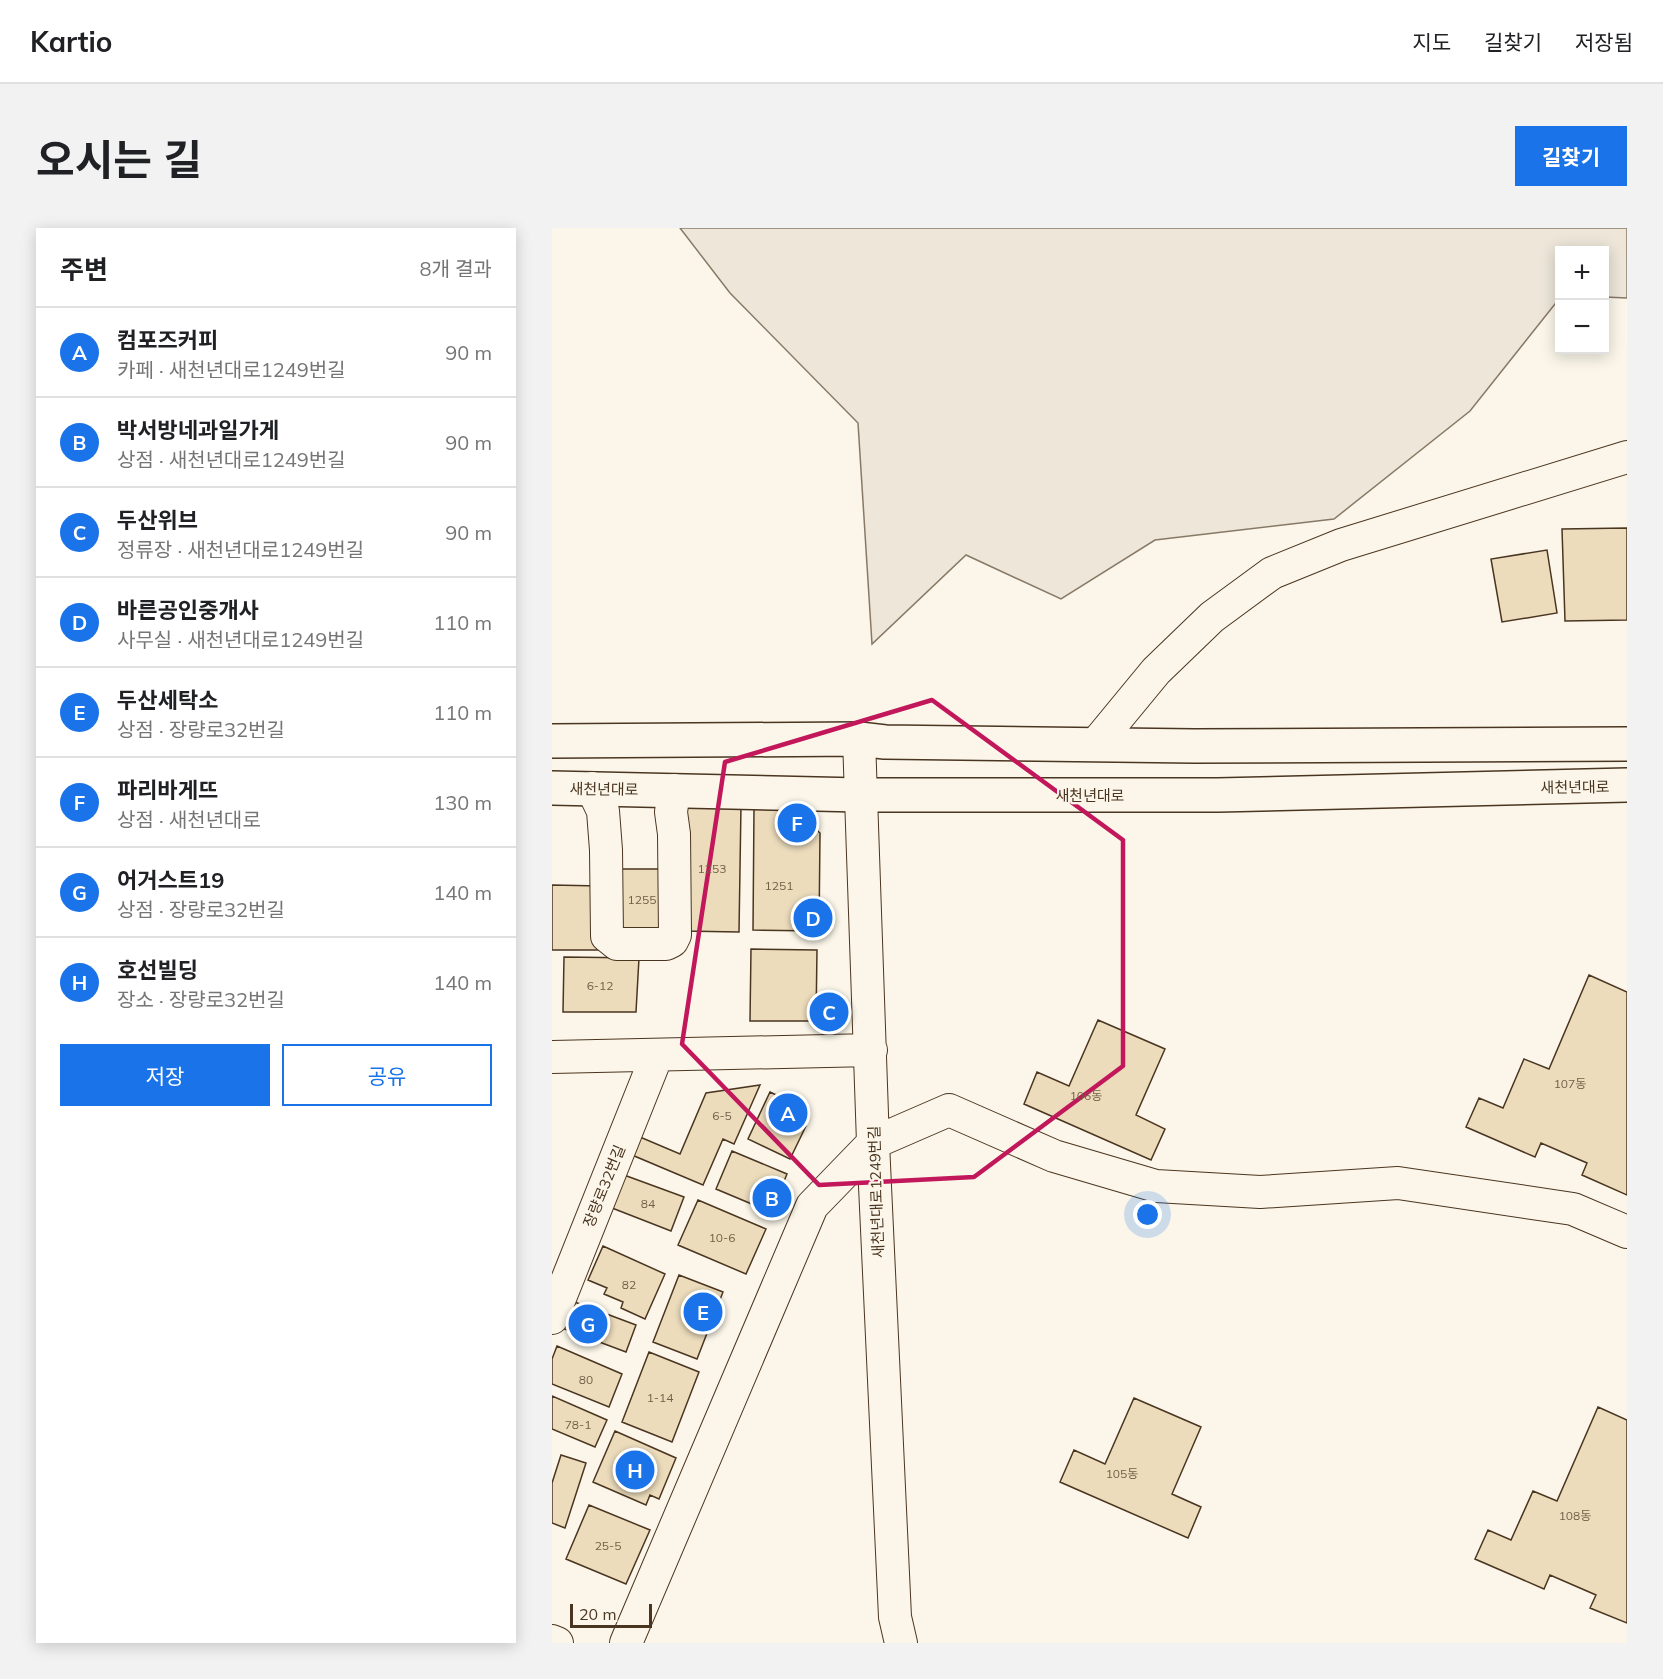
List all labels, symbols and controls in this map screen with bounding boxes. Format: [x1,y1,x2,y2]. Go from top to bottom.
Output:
text: Kartio [30,24,112,59]
text: 지도 [1412,29,1451,55]
text: 길찾기 [1484,29,1542,55]
text: 저장됨 [1575,29,1633,55]
button: 길찾기 [1515,126,1627,186]
text: 오시는 길 [36,133,202,186]
map controls [1555,246,1609,354]
button: + [1555,246,1609,300]
text: 주변 [60,253,108,286]
text: 8개 결과 [420,256,492,281]
button: − [1555,300,1609,354]
text: 컴포즈커피 [117,326,218,354]
text: A [72,340,87,365]
text: 90 m [445,340,492,365]
text: 카페 · 새천년대로1249번길 [117,357,346,382]
text: 박서방네과일가게 [117,416,279,444]
text: B [73,430,86,455]
text: 90 m [445,430,492,455]
text: 상점 · 새천년대로1249번길 [117,447,346,472]
text: 두산위브 [117,506,198,534]
text: C [73,520,86,545]
text: 90 m [445,520,492,545]
text: 정류장 · 새천년대로1249번길 [117,537,364,562]
text: 바른공인중개사 [117,596,259,624]
text: D [72,610,87,635]
text: 110 m [433,610,492,635]
text: 사무실 · 새천년대로1249번길 [117,627,364,652]
text: 두산세탁소 [117,686,218,714]
text: E [74,700,85,725]
text: 110 m [433,700,492,725]
text: 상점 · 장량로32번길 [117,717,285,742]
text: 파리바게뜨 [117,776,218,804]
street label: 새천년대로 [1540,777,1610,797]
street label: 새천년대로 [569,779,639,799]
street label: 새천년대로 [1055,786,1125,805]
text: F [74,790,85,815]
text: 130 m [433,790,492,815]
pin: F [778,800,816,846]
text: 상점 · 새천년대로 [117,807,261,832]
house number: 1253 [698,861,726,876]
text: 어거스트19 [117,866,224,894]
house number: 1251 [765,878,793,893]
text: G [72,880,87,905]
text: 140 m [433,880,492,905]
house number: 1255 [628,892,656,907]
pin: D [794,896,832,940]
text: 상점 · 장량로32번길 [117,897,285,922]
text: 호선빌딩 [117,956,198,984]
text: H [72,970,87,995]
text: 140 m [433,970,492,995]
house number: 6-12 [587,978,613,993]
text: 장소 · 장량로32번길 [117,987,285,1012]
pin: C [810,990,848,1034]
button: 저장 [60,1044,270,1106]
button: 공유 [282,1044,492,1106]
house number: 107동 [1554,1076,1586,1091]
house number: 106동 [1070,1088,1102,1103]
pin: A [768,1090,808,1136]
house number: 6-5 [712,1108,732,1123]
street label: 새천년대로1249번길 [864,1125,888,1259]
street label: 장량로32번길 [579,1142,629,1230]
pin: B [752,1176,792,1220]
house number: 84 [641,1196,655,1211]
your location [1133,1200,1162,1229]
house number: 10-6 [709,1230,735,1245]
house number: 82 [622,1277,636,1292]
pin: E [684,1290,722,1334]
pin: G [568,1302,608,1346]
house number: 80 [579,1372,593,1387]
house number: 1-14 [647,1390,673,1405]
house number: 78-1 [565,1417,591,1432]
pin: H [616,1448,655,1492]
house number: 105동 [1106,1466,1138,1481]
house number: 108동 [1559,1508,1591,1523]
house number: 25-5 [595,1538,621,1553]
scale bar [570,1601,652,1628]
text: 20 m [579,1604,616,1624]

